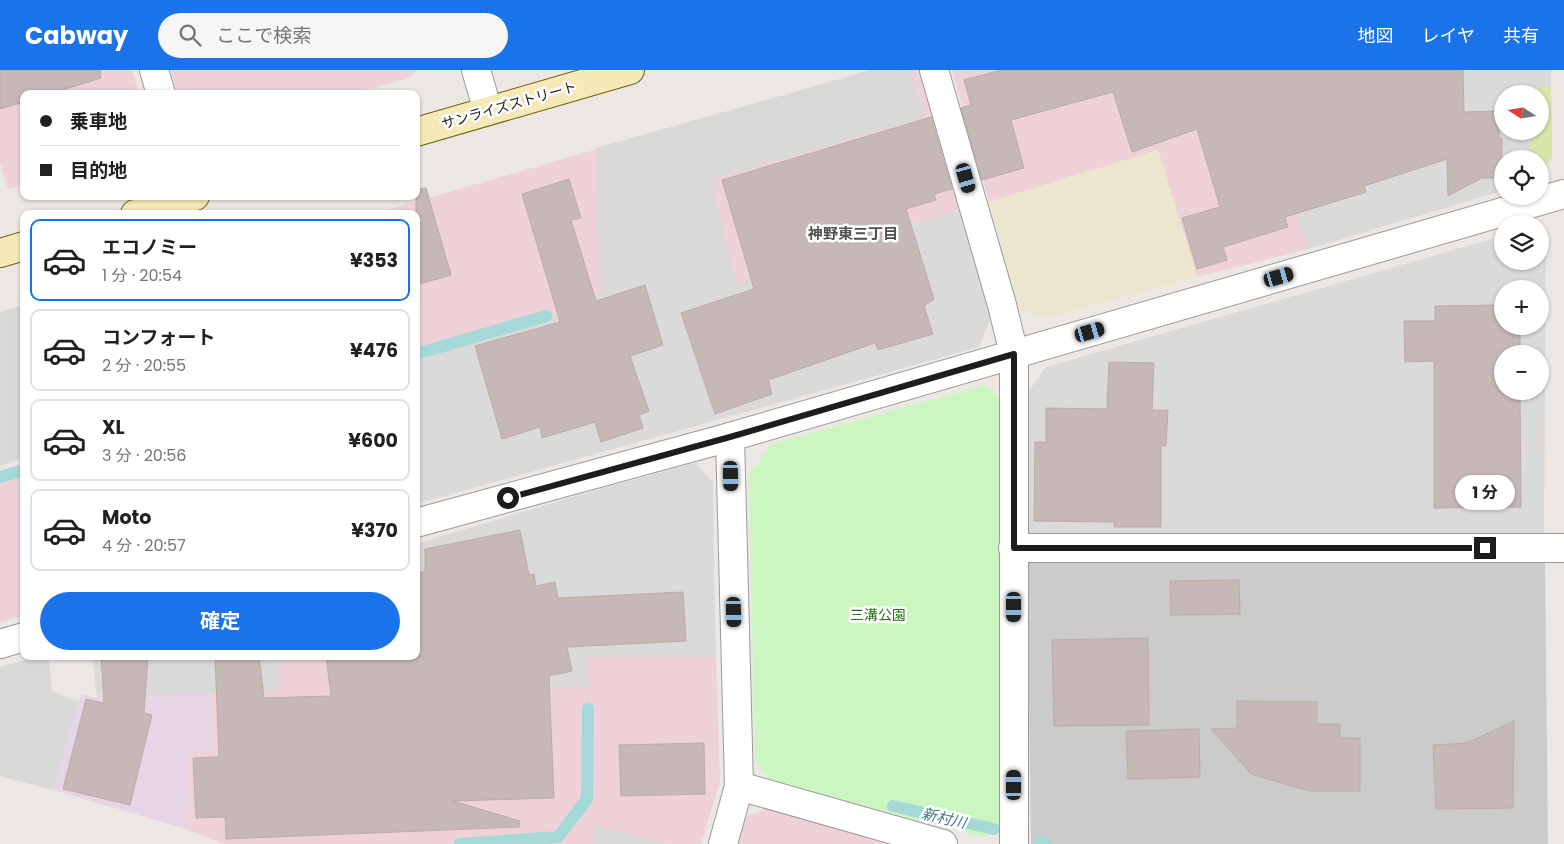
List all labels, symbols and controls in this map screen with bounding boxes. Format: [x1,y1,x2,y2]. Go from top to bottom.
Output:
search box [158,13,508,58]
text: Cabway [25,19,128,52]
icon: search [176,21,204,49]
text: ここで検索 [216,22,311,49]
text: 地図 [1358,23,1394,48]
text: レイヤ [1422,23,1475,48]
text: 共有 [1503,23,1539,48]
street label: サンライズストリート [439,76,579,134]
north arrow [1494,85,1549,140]
map controls [1494,85,1549,400]
text: 乗車地 [70,108,127,135]
button: locate [1494,150,1549,205]
text: 目的地 [70,157,127,184]
car [954,162,977,194]
button: layers [1494,215,1549,270]
district label: 神野東三丁目 [807,223,898,244]
text: エコノミー [102,234,197,261]
icon: car [42,238,87,283]
text: ¥353 [350,247,398,274]
text: 1 分 · 20:54 [102,264,182,287]
car [1262,266,1295,288]
button: + [1494,280,1549,335]
car [1073,321,1106,343]
text: コンフォート [102,324,215,351]
icon: car [42,328,87,373]
text: ¥476 [350,337,398,364]
button: − [1494,345,1549,400]
text: 2 分 · 20:55 [102,354,186,377]
text: XL [102,414,125,441]
icon: car [42,418,87,463]
text: ¥600 [348,427,398,454]
text: 3 分 · 20:56 [102,444,187,467]
car [723,461,738,491]
callout: 1 分 [1455,476,1515,510]
text: 1 分 [1472,481,1498,504]
route start [497,487,519,509]
text: Moto [102,504,151,531]
icon: car [42,508,87,553]
text: ¥370 [351,517,398,544]
text: 4 分 · 20:57 [102,534,186,557]
route end [1474,537,1496,559]
button: 確定 [40,592,400,650]
car [1006,592,1021,622]
car [725,597,742,627]
park label: 三溝公園 [850,605,906,625]
car [1006,770,1021,800]
water label: 新村川 [920,803,970,834]

